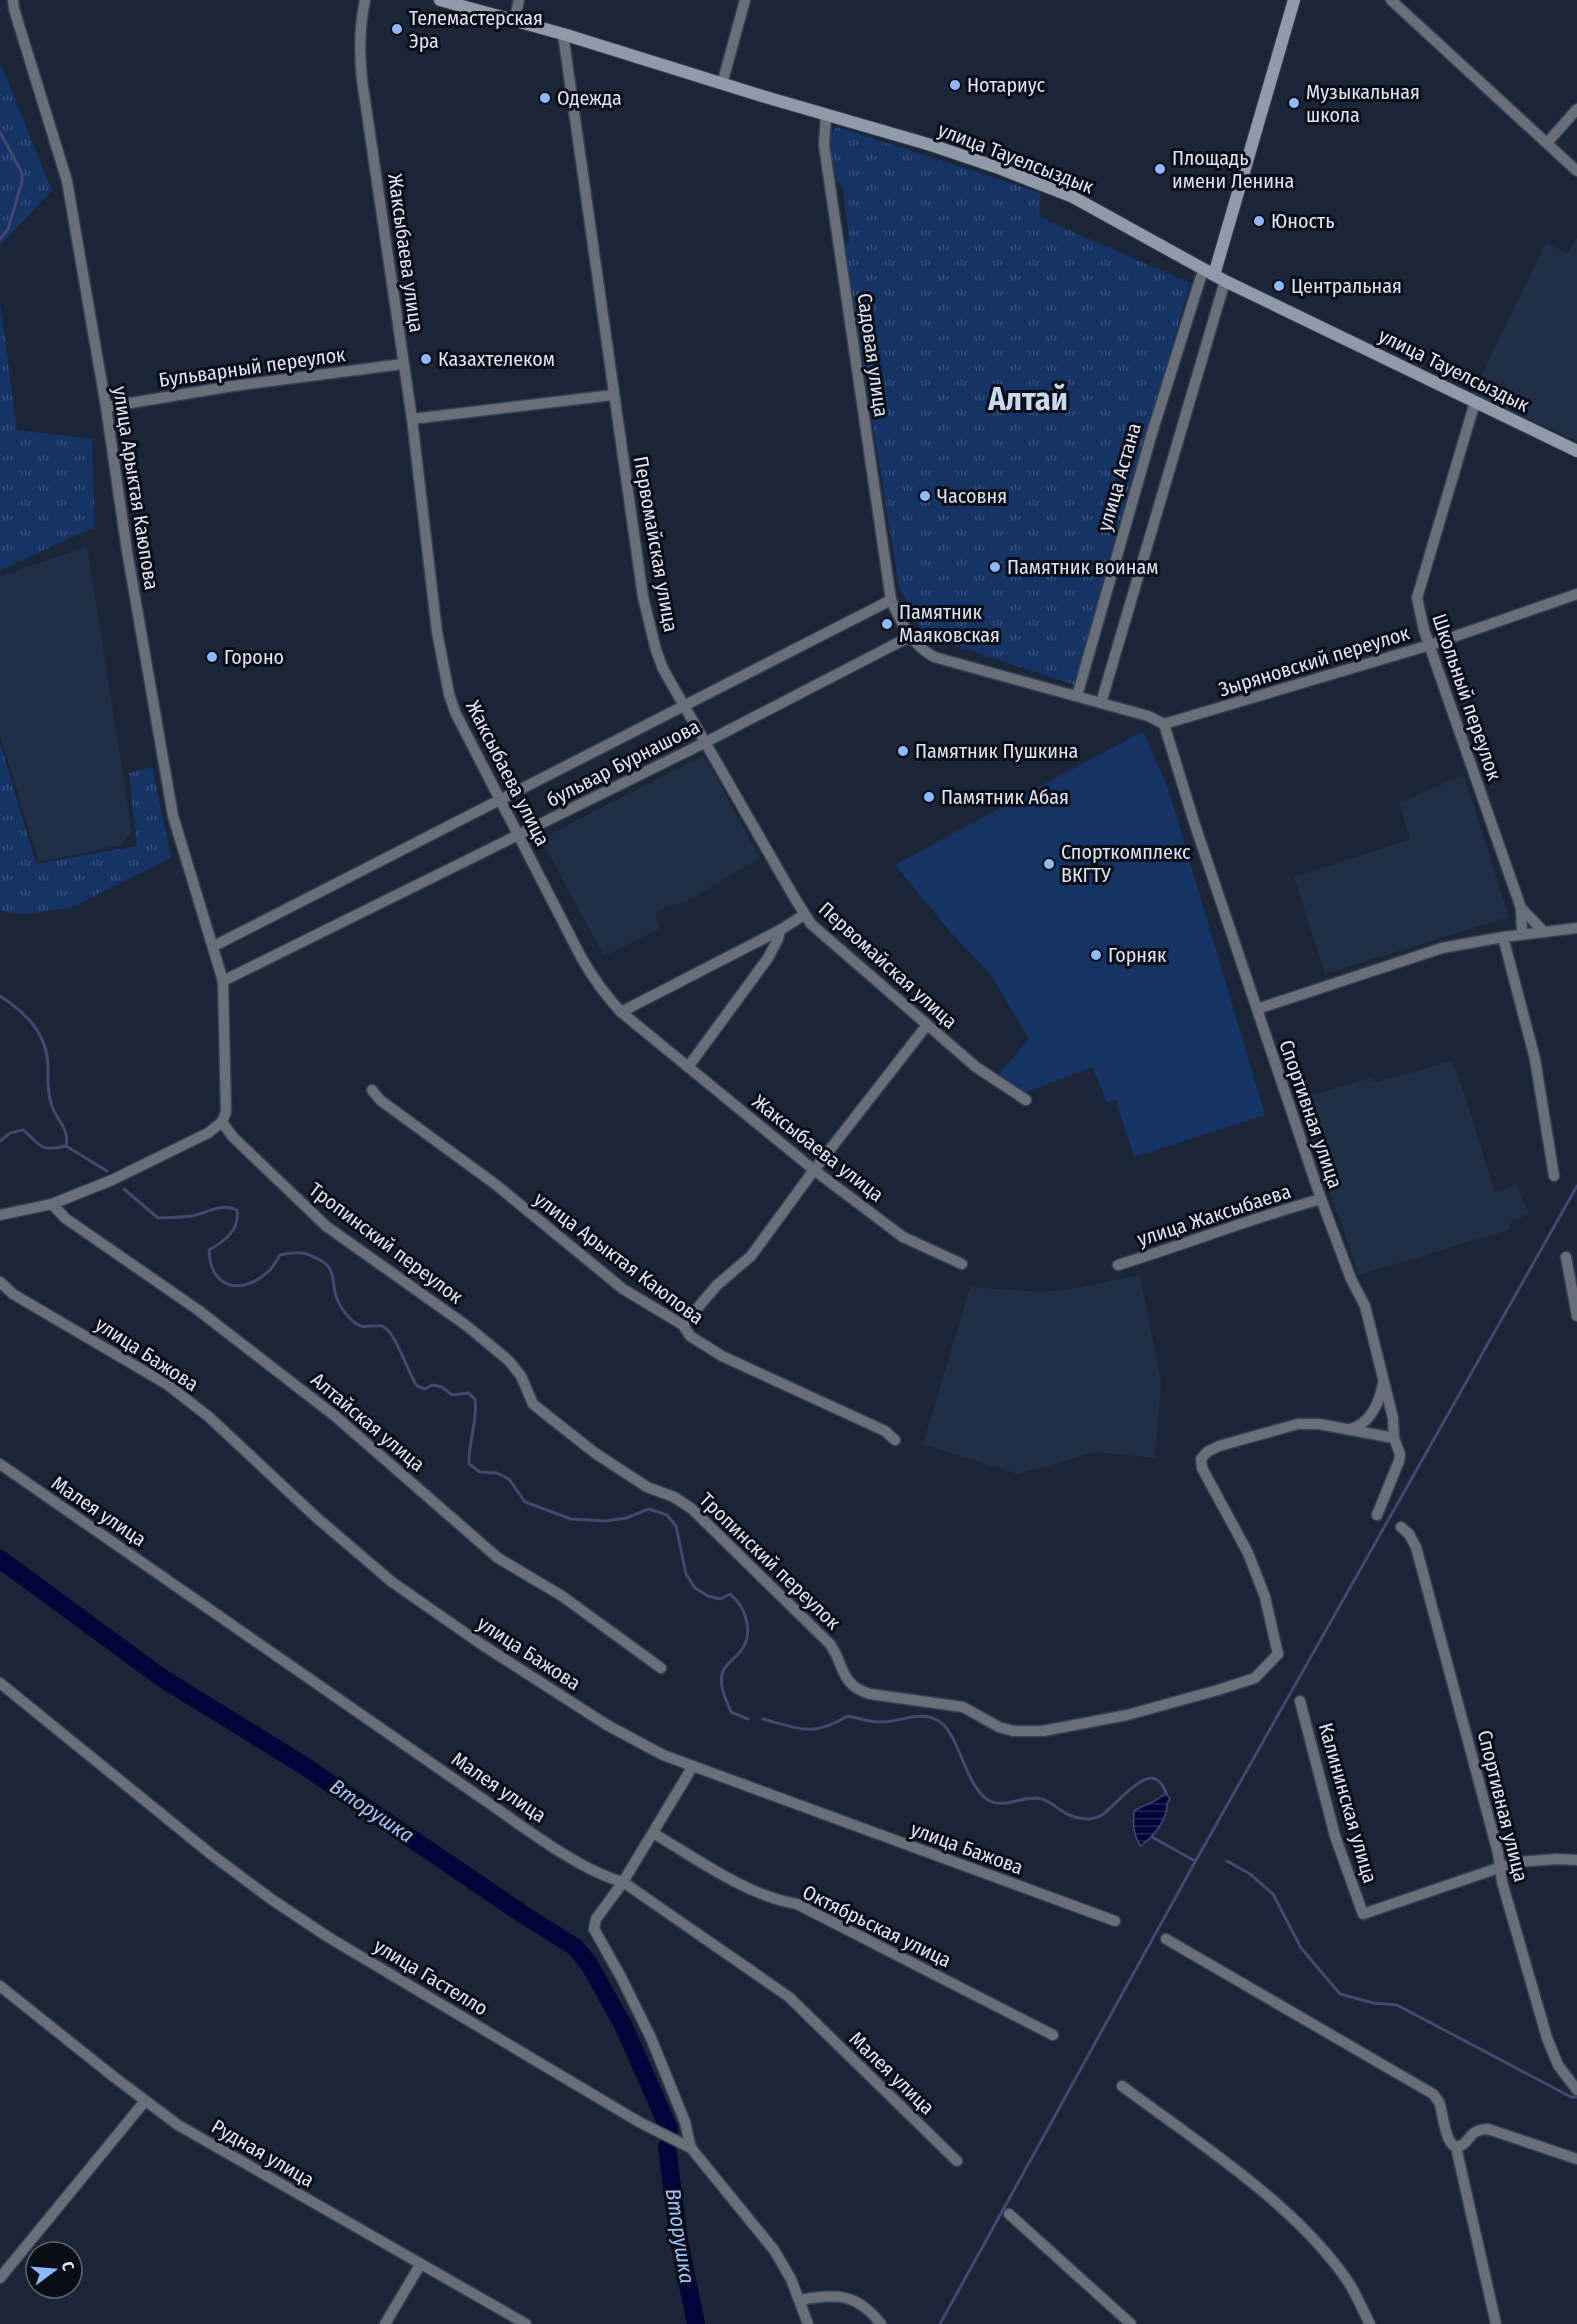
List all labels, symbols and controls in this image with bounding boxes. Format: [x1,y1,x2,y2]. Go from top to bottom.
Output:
place label: Телемастерская Эра [409,6,543,53]
marker: Телемастерская Эра [390,22,404,36]
place label: Нотариус [967,73,1046,97]
marker: Нотариус [948,78,962,92]
place label: Музыкальная школа [1306,80,1420,127]
place label: Одежда [557,86,622,110]
marker: Одежда [538,91,552,105]
marker: Музыкальная школа [1287,96,1301,110]
street label: улица Тауелсыздык [935,117,1098,199]
place label: Площадь имени Ленина [1172,146,1294,193]
marker: Площадь имени Ленина [1153,162,1167,176]
street label: Жаксыбаева улица [383,172,429,334]
place label: Юность [1271,209,1334,233]
marker: Юность [1252,214,1266,228]
place label: Центральная [1291,274,1402,298]
marker: Центральная [1272,279,1286,293]
street label: Садовая улица [852,292,894,418]
street label: улица Тауелсыздык [1375,323,1534,417]
street label: Бульварный переулок [157,342,347,392]
place label: Казахтелеком [438,347,555,371]
marker: Казахтелеком [419,352,433,366]
district label: Алтай [987,380,1068,418]
street label: улица Арыктая Каюпова [108,384,164,592]
street label: улица Астана [1092,420,1146,534]
street label: Первомайская улица [629,454,683,634]
place label: Часовня [937,484,1007,508]
marker: Часовня [918,489,932,503]
place label: Памятник воинам [1007,555,1158,579]
marker: Памятник воинам [988,560,1002,574]
place label: Памятник Маяковская [899,600,1000,647]
street label: Школьный переулок [1427,610,1507,784]
marker: Памятник Маяковская [880,617,894,631]
street label: Зыряновский переулок [1216,620,1413,701]
place label: Гороно [224,645,284,669]
marker: Гороно [205,650,219,664]
street label: Жаксыбаева улица [461,696,555,850]
street label: бульвар Бурнашова [542,714,704,812]
place label: Памятник Пушкина [915,739,1078,763]
marker: Памятник Пушкина [896,744,910,758]
place label: Памятник Абая [941,785,1069,809]
marker: Памятник Абая [922,790,936,804]
place label: Спорткомплекс ВКГТУ [1061,840,1191,887]
marker: Спорткомплекс ВКГТУ [1042,857,1056,871]
street label: Первомайская улица [814,897,962,1033]
place label: Горняк [1108,943,1167,967]
marker: Горняк [1089,948,1103,962]
street label: Спортивная улица [1274,1037,1348,1191]
street label: Жаксыбаева улица [748,1089,888,1207]
street label: Тропинский переулок [304,1177,468,1309]
street label: улица Жаксыбаева [1134,1179,1294,1251]
street label: улица Арыктая Каюпова [530,1186,708,1330]
street label: улица Бажова [91,1312,203,1396]
street label: Алтайская улица [306,1368,430,1476]
street label: Малея улица [47,1471,151,1551]
street label: Тропинский переулок [695,1488,846,1635]
street label: улица Бажова [473,1611,585,1695]
street label: Калининская улица [1314,1720,1382,1886]
street label: Спортивная улица [1473,1728,1533,1884]
street label: Малея улица [447,1747,551,1827]
water label: Вторушка [325,1773,419,1849]
street label: улица Бажова [907,1817,1027,1879]
street label: Октябрьская улица [799,1880,955,1972]
street label: улица Гастелло [370,1934,492,2020]
street label: Малея улица [845,2027,939,2119]
street label: Рудная улица [207,2114,319,2192]
water label: Вторушка [660,2187,700,2285]
north arrow [24,2240,84,2300]
text: С [58,2259,78,2273]

